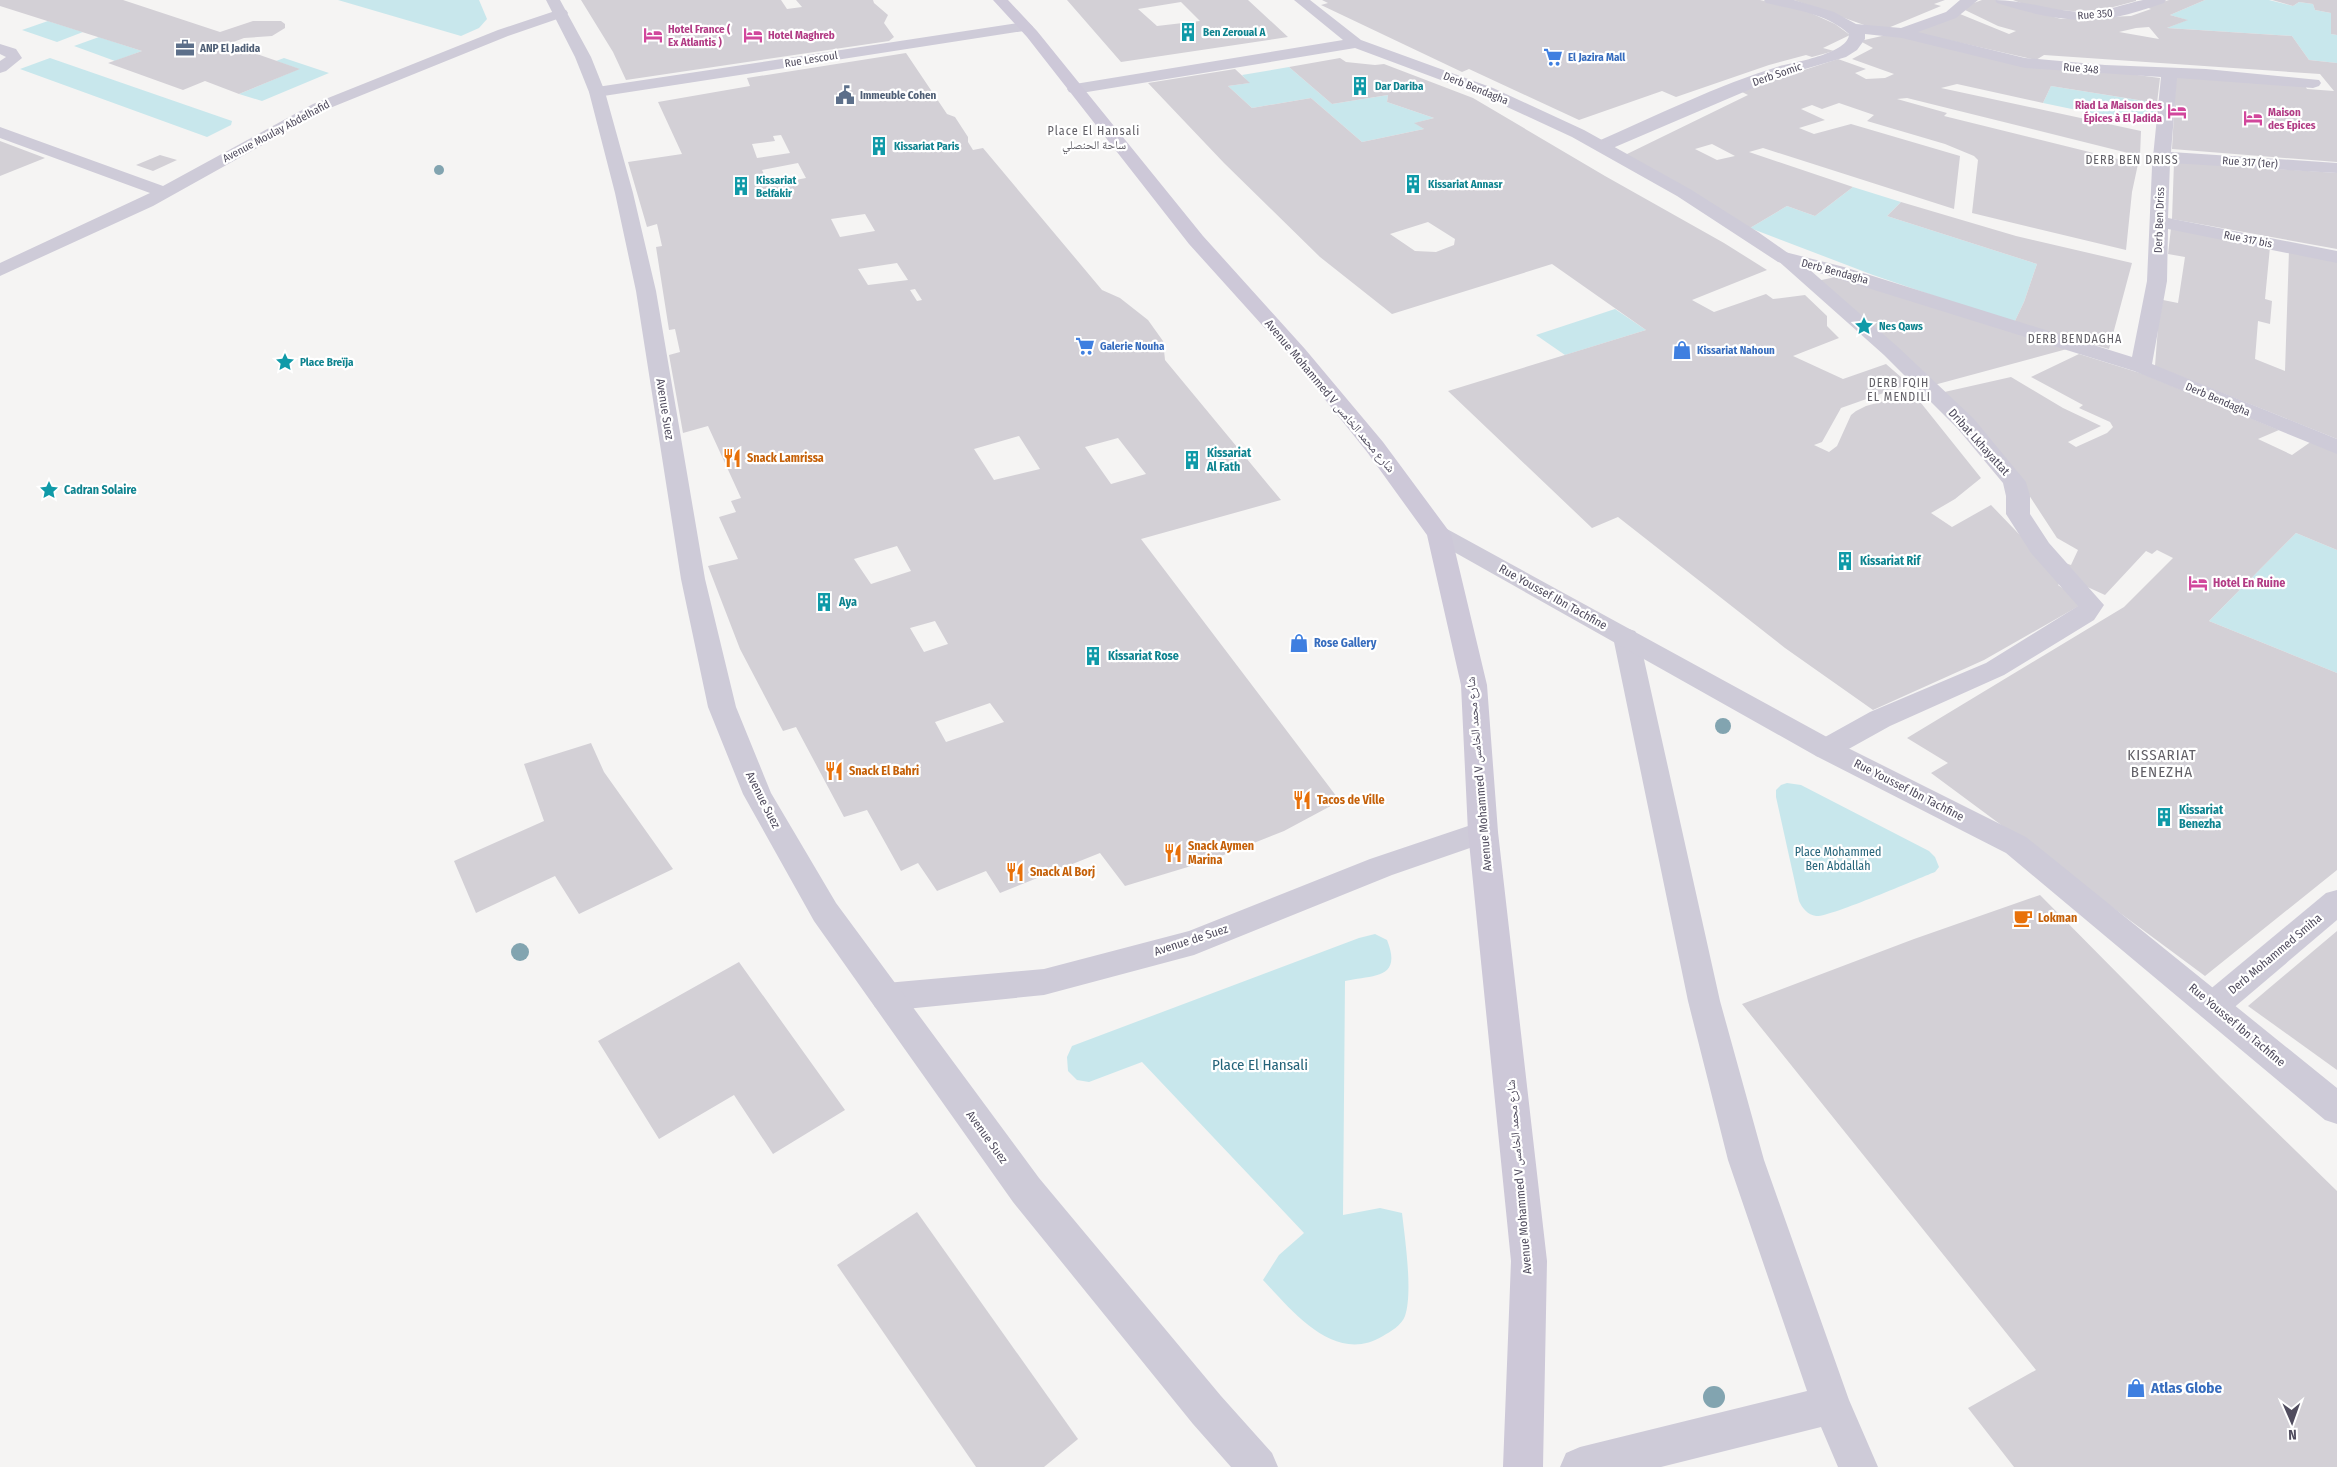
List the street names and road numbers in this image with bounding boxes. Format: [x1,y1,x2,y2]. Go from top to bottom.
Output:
street label: Rue 350 [2077,6,2114,23]
street label: Rue Lescoul [784,49,839,70]
street label: Derb Somic [1751,60,1804,89]
street label: Rue 348 [2063,60,2100,77]
street label: Derb Bendagha [1441,70,1510,107]
street label: Avenue Moulay Abdelhafid [221,98,332,165]
street label: Rue 317 (1er) [2222,154,2278,171]
street label: Derb Ben Driss [2152,186,2167,253]
street label: Rue 317 bis [2223,228,2274,251]
street label: Derb Bendagha [1800,256,1870,287]
street label: Avenue Mohammed V شارع محمد الخامس [1261,317,1398,476]
street label: Avenue Suez [653,377,677,441]
street label: Derb Bendagha [2184,380,2252,419]
street label: Dribat Lkhayattat [1946,406,2013,478]
street label: Rue Youssef Ibn Tachfine [1496,561,1610,633]
street label: Avenue Mohammed V شارع محمد الخامس [1464,676,1495,872]
street label: Rue Youssef Ibn Tachfine [1852,756,1966,824]
street label: Avenue Suez [743,769,783,831]
street label: Derb Mohammed Smiha [2226,911,2325,997]
street label: Avenue de Suez [1152,921,1230,959]
street label: Rue Youssef Ibn Tachfine [2186,981,2288,1069]
street label: Avenue Mohammed V شارع محمد الخامس [1504,1079,1535,1275]
street label: Avenue Suez [963,1108,1011,1166]

